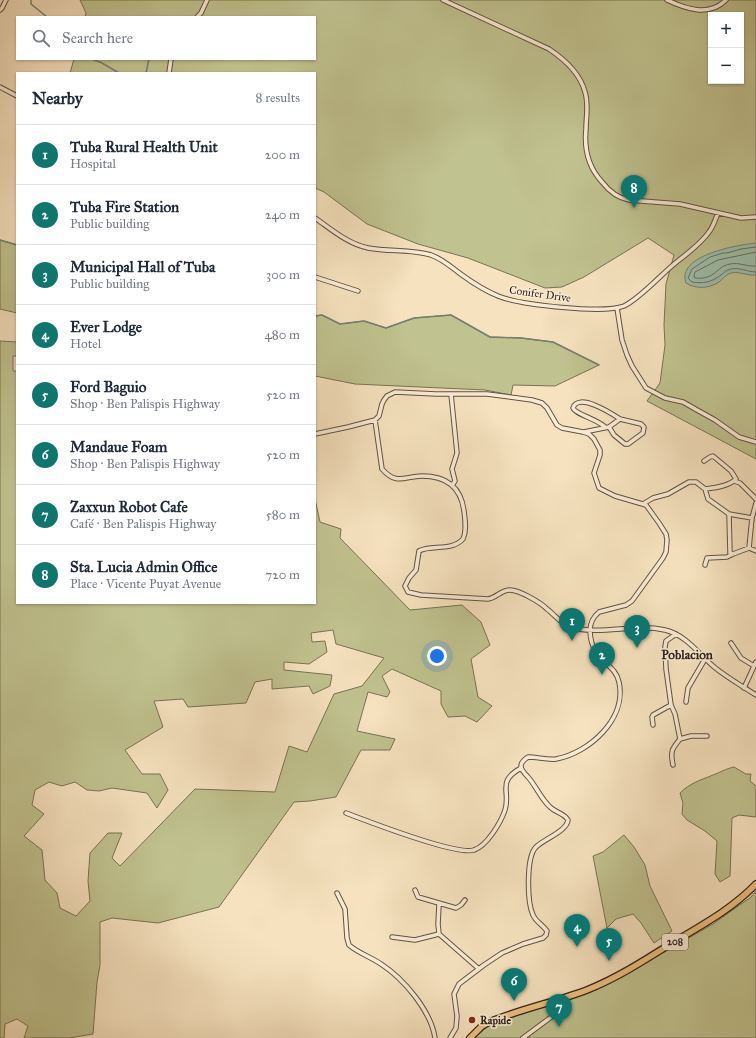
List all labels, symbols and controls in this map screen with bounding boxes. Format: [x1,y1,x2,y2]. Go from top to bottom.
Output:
map controls [708,12,744,84]
button: + [708,12,744,48]
search box [16,16,316,60]
icon: search [30,27,52,49]
text: Search here [62,29,133,47]
button: − [708,48,744,84]
text: Nearby [32,88,83,109]
text: 8 results [256,90,300,106]
text: Tuba Rural Health Unit [70,138,218,156]
text: 1 [42,147,48,163]
text: 200 m [265,147,300,163]
text: Hospital [70,156,116,172]
pin: 8 [621,175,647,208]
text: Tuba Fire Station [70,198,179,216]
text: 2 [42,207,48,223]
text: 240 m [265,207,300,223]
text: Public building [70,216,149,232]
text: Municipal Hall of Tuba [70,258,215,276]
text: 3 [42,267,48,283]
text: 300 m [266,267,300,283]
text: Public building [70,276,149,292]
street label: Conifer Drive [508,283,572,305]
text: Ever Lodge [70,318,142,336]
text: 4 [41,327,49,343]
text: 480 m [265,327,300,343]
text: Hotel [70,336,101,352]
text: Ford Baguio [70,378,147,396]
text: 5 [42,387,48,403]
text: 520 m [266,387,300,403]
text: Shop · Ben Palispis Highway [70,396,220,412]
text: Mandaue Foam [70,438,167,456]
text: 6 [42,447,48,463]
text: 520 m [266,447,300,463]
text: Shop · Ben Palispis Highway [70,456,220,472]
text: Zaxxun Robot Cafe [70,498,188,516]
text: 7 [42,507,48,523]
text: 580 m [266,507,300,523]
text: Café · Ben Palispis Highway [70,516,216,532]
text: Sta. Lucia Admin Office [70,558,217,576]
text: 8 [42,567,48,583]
text: 720 m [265,567,300,583]
text: Place · Vicente Puyat Avenue [70,576,221,592]
pin: 1 [559,608,585,641]
pin: 3 [624,615,650,648]
pin: 2 [589,642,615,675]
your location [427,646,447,666]
district label: Poblacion [661,647,713,663]
pin: 4 [564,914,590,947]
pin: 5 [596,928,622,961]
road number: 208 [662,934,688,950]
pin: 6 [501,968,527,1001]
pin: 7 [546,994,572,1027]
place label: Rapide [480,1014,511,1028]
marker: Rapide [467,1015,477,1025]

